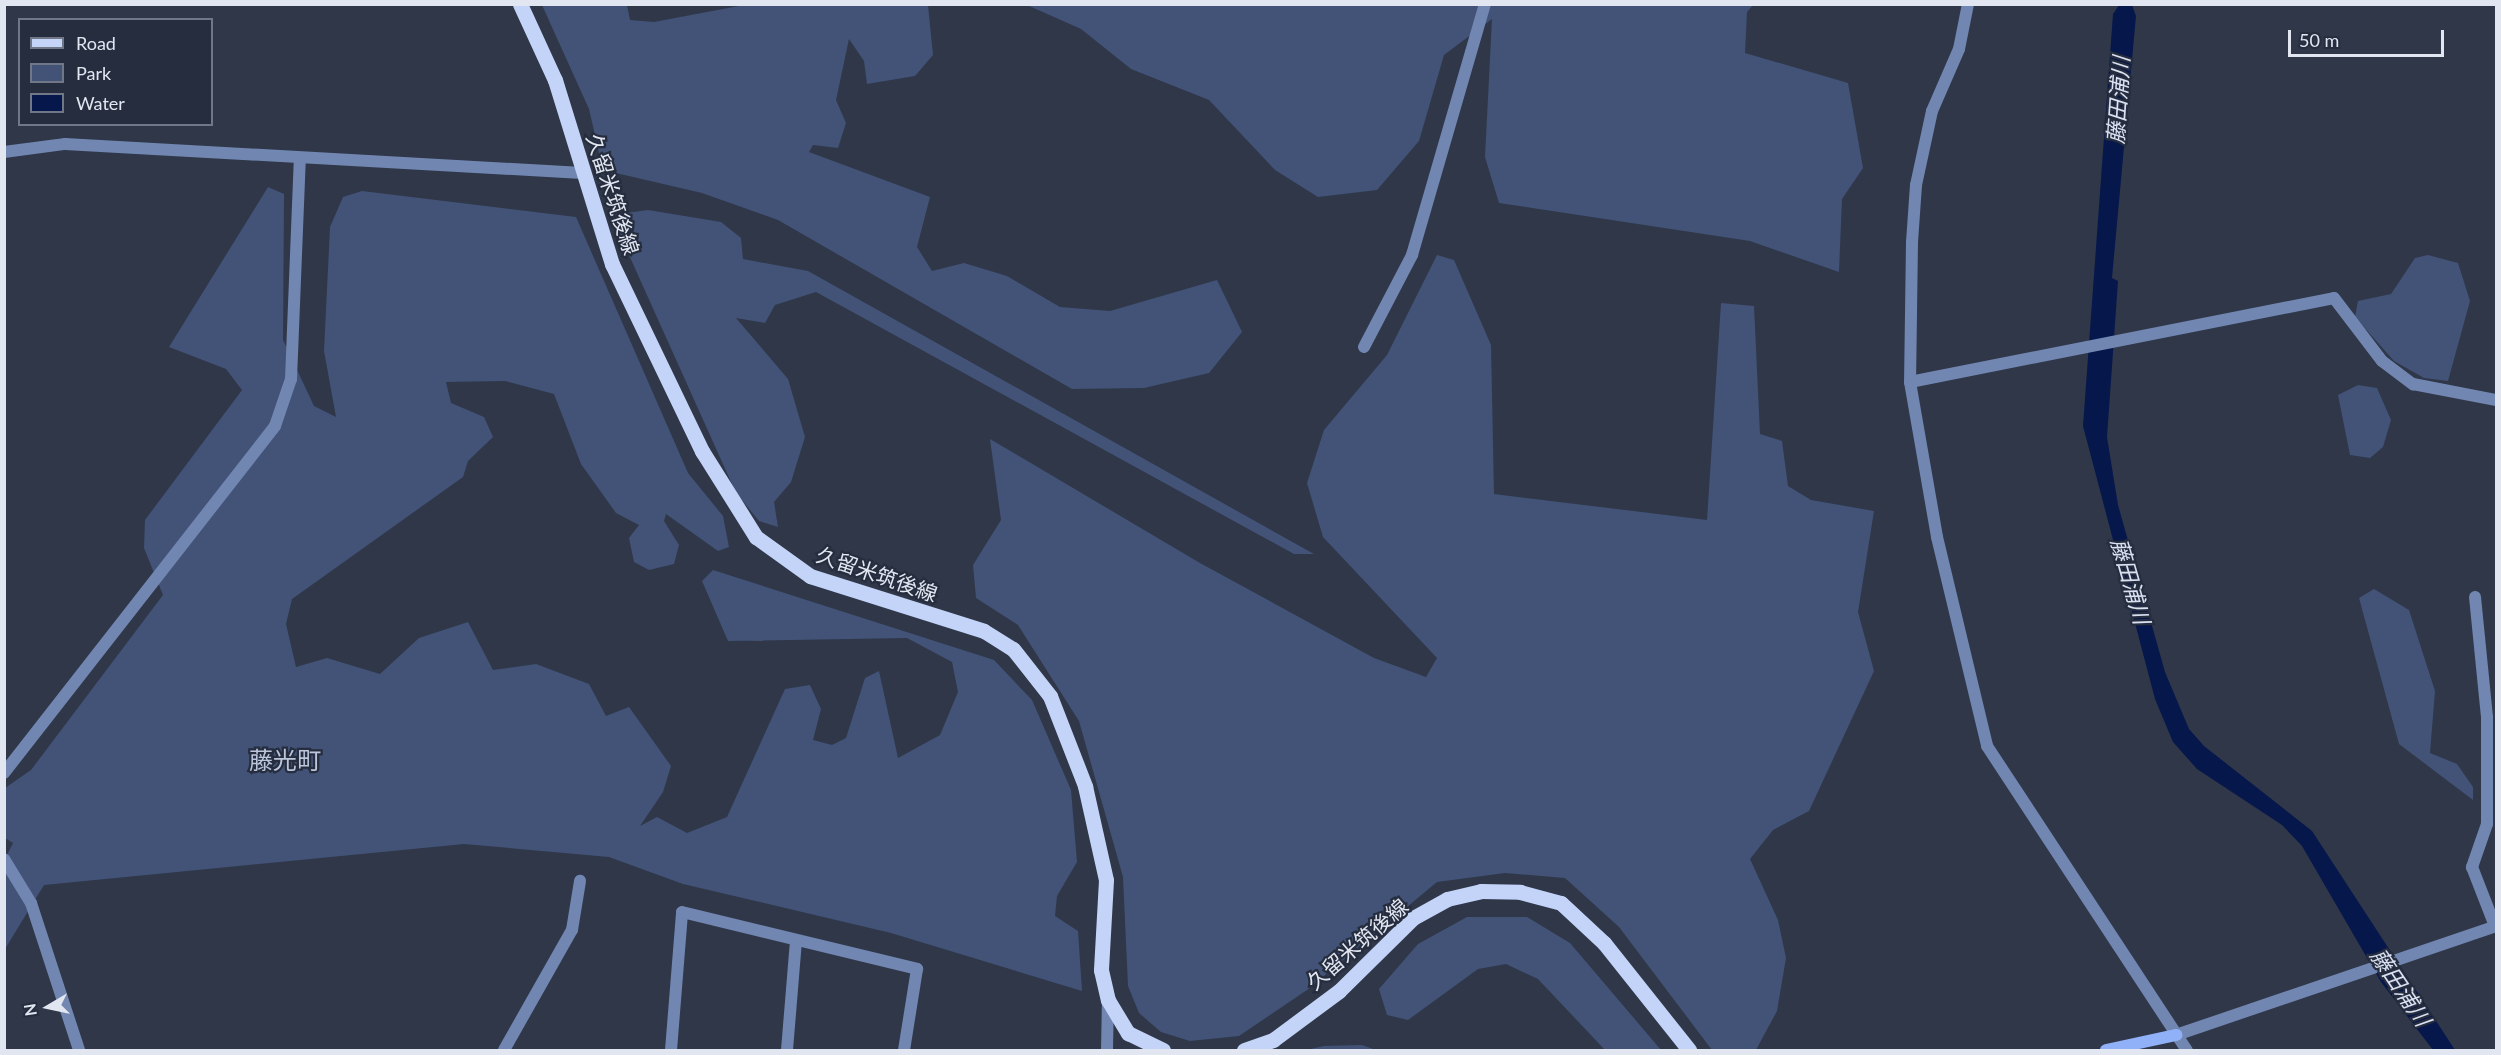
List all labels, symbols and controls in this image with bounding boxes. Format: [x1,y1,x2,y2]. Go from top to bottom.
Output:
legend [18,18,213,126]
scale bar [2291,18,2447,56]
text: 50 m [2299,29,2339,51]
text: Road [76,32,116,54]
water label: 藤田浦川 [2102,55,2134,145]
text: Park [76,62,111,84]
text: Water [76,92,125,114]
street label: 久留米筑後線 [582,130,644,258]
water label: 藤田浦川 [2106,535,2156,627]
street label: 久留米筑後線 [813,542,941,606]
district label: 藤光町 [249,746,321,774]
street label: 久留米筑後線 [1301,893,1413,995]
water label: 藤田浦川 [2365,943,2437,1031]
north arrow [18,977,78,1037]
text: N [19,1002,40,1017]

